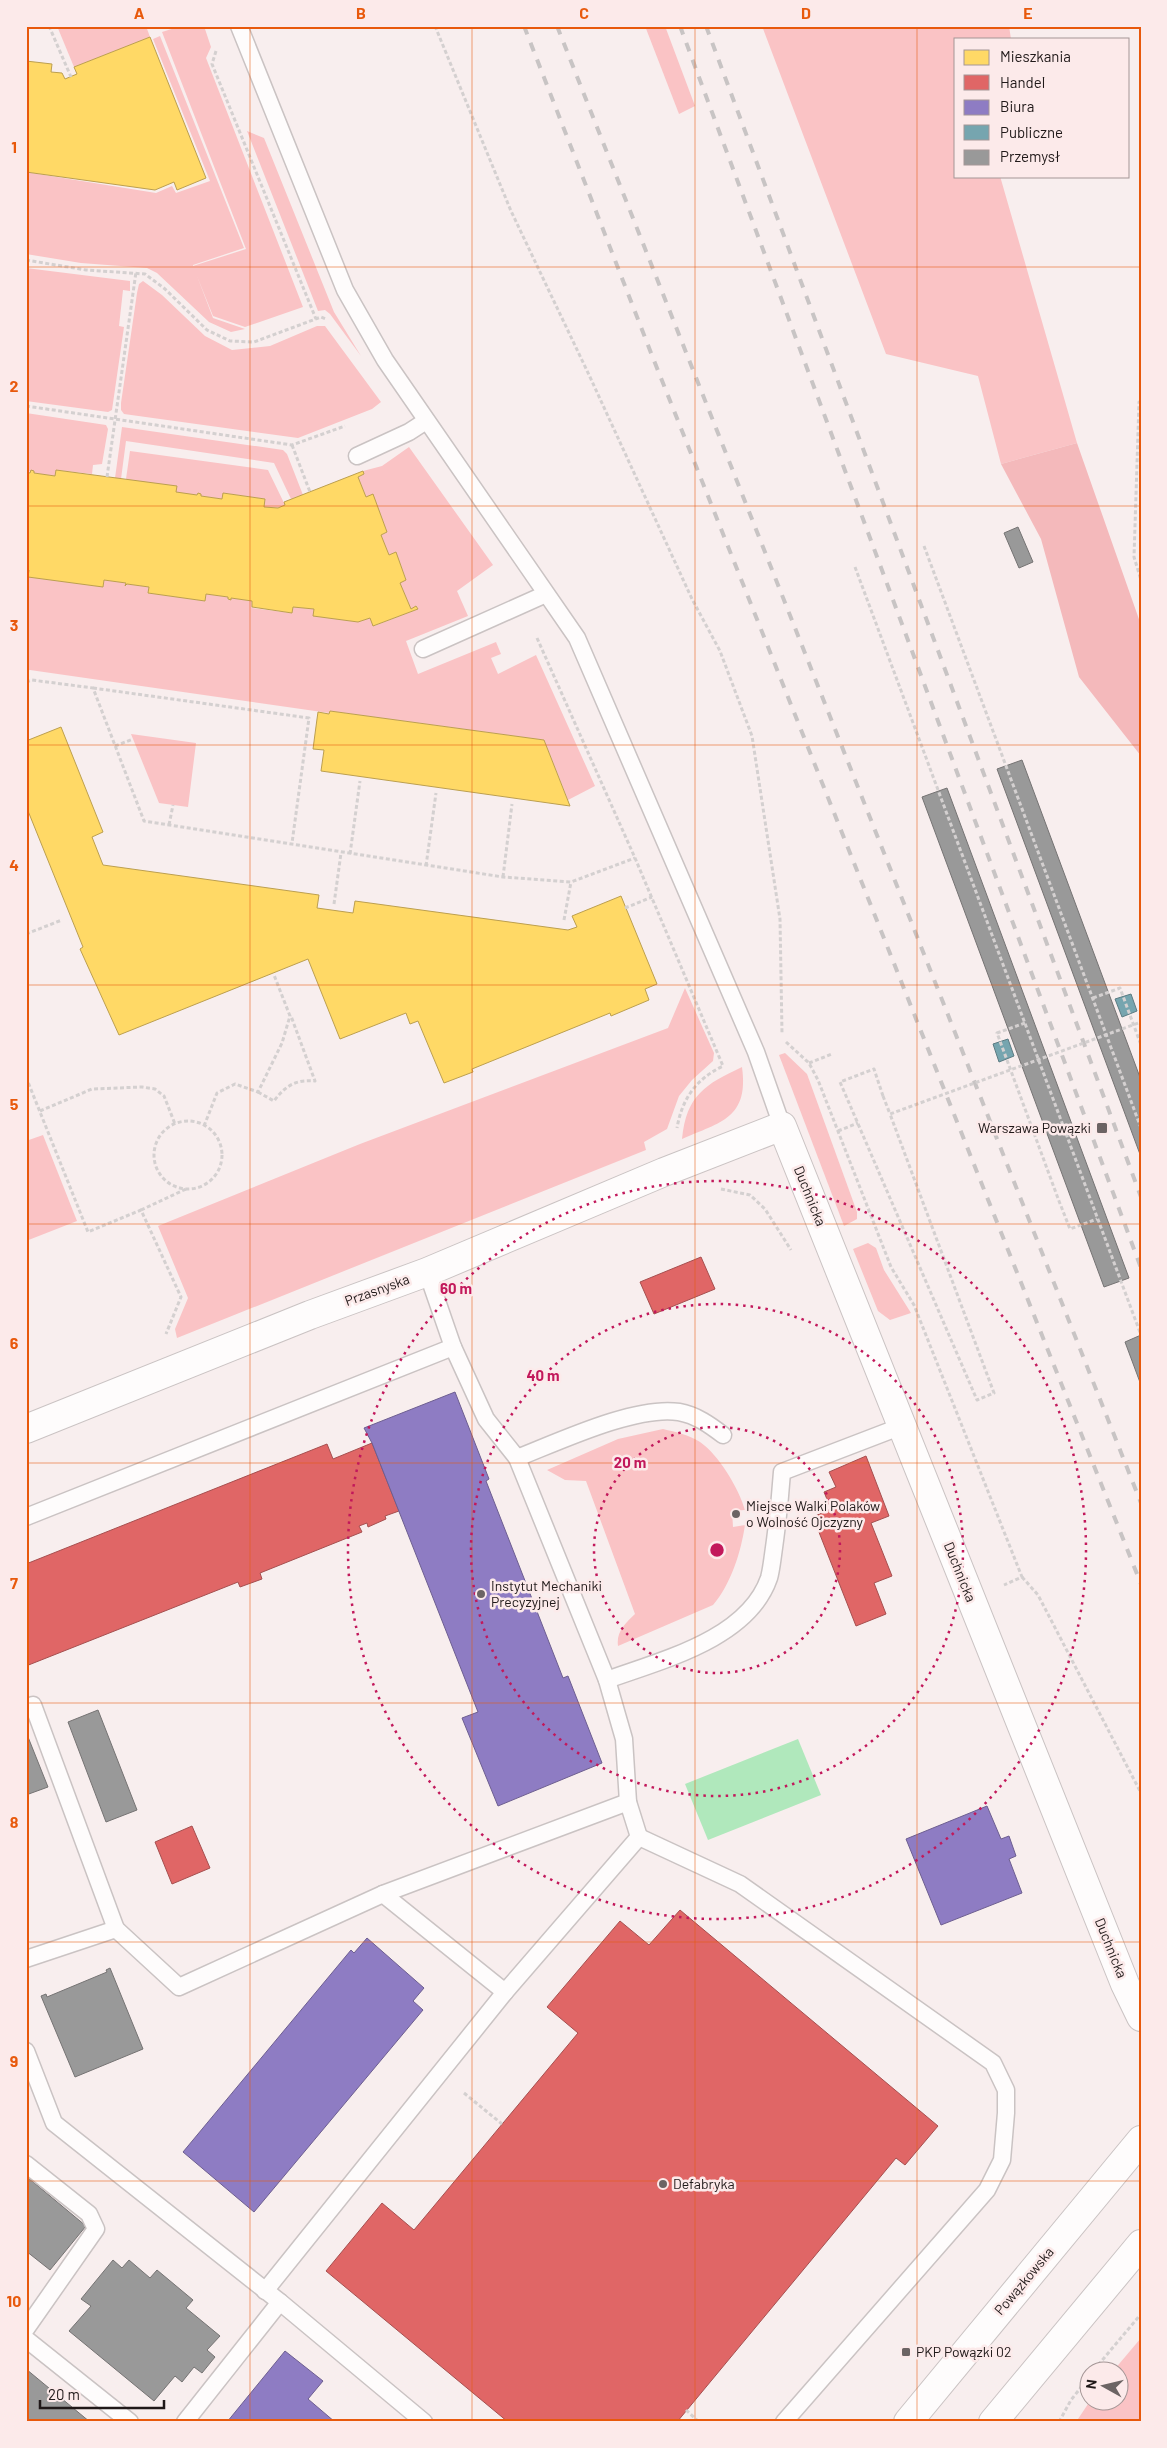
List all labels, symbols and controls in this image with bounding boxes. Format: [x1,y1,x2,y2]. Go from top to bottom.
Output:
text: A [134,3,145,22]
text: B [356,3,366,22]
text: C [579,3,589,22]
text: D [801,3,811,22]
text: E [1023,3,1033,22]
legend [954,38,1130,178]
text: Mieszkania [1000,47,1071,65]
text: Handel [1000,73,1045,91]
text: Biura [1000,97,1034,115]
text: Publiczne [1000,123,1063,141]
text: 1 [11,137,17,156]
text: Przemysł [1000,147,1060,165]
text: 2 [10,376,19,395]
text: 3 [10,615,18,634]
text: 4 [9,855,19,874]
text: 5 [10,1094,19,1113]
place label: Warszawa Powązki [978,1119,1091,1136]
marker: Warszawa Powązki [1095,1121,1109,1135]
street label: Duchnicka [791,1163,830,1228]
street label: Przasnyska [342,1270,412,1309]
text: 60 m [440,1279,472,1297]
text: 6 [10,1333,19,1352]
text: 40 m [526,1366,560,1384]
text: 20 m [614,1453,646,1471]
place label: Miejsce Walki Polaków o Wolność Ojczyzny [746,1497,880,1530]
marker: Miejsce Walki Polaków o Wolność Ojczyzny [730,1508,742,1520]
street label: Duchnicka [941,1539,980,1604]
centre of rings [708,1541,726,1559]
text: 7 [10,1573,18,1592]
place label: Instytut Mechaniki Precyzyjnej [491,1577,602,1610]
marker: Instytut Mechaniki Precyzyjnej [475,1588,487,1600]
text: 8 [10,1812,19,1831]
street label: Duchnicka [1092,1915,1131,1980]
text: 9 [10,2051,18,2070]
place label: Defabryka [673,2175,735,2192]
marker: Defabryka [657,2178,669,2190]
street label: Powązkowska [990,2243,1057,2318]
text: 10 [7,2291,21,2310]
place label: PKP Powązki 02 [916,2343,1011,2360]
marker: PKP Powązki 02 [900,2346,912,2358]
north arrow [1080,2360,1130,2410]
scale bar [40,2378,164,2410]
text: N [1082,2378,1100,2390]
text: 20 m [48,2385,80,2403]

